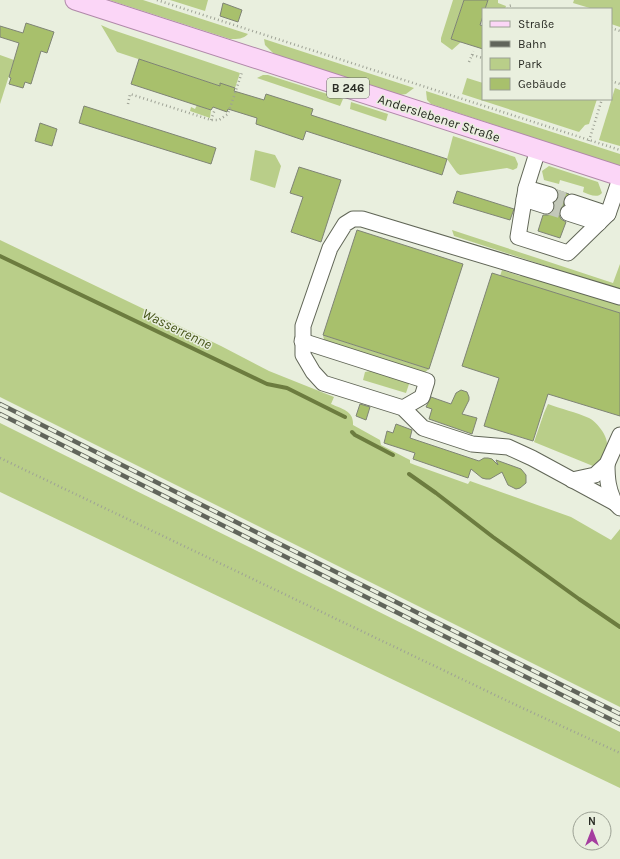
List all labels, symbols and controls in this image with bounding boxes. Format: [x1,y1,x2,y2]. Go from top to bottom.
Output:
legend [482,8,612,100]
text: Straße [518,17,554,31]
text: Bahn [518,37,547,51]
text: Park [518,57,543,71]
text: Gebäude [518,77,566,91]
road number: B 246 [327,78,369,98]
street label: Anderslebener Straße [376,91,502,145]
water label: Wasserrenne [139,305,215,353]
north arrow [572,811,612,851]
text: N [588,815,596,828]

